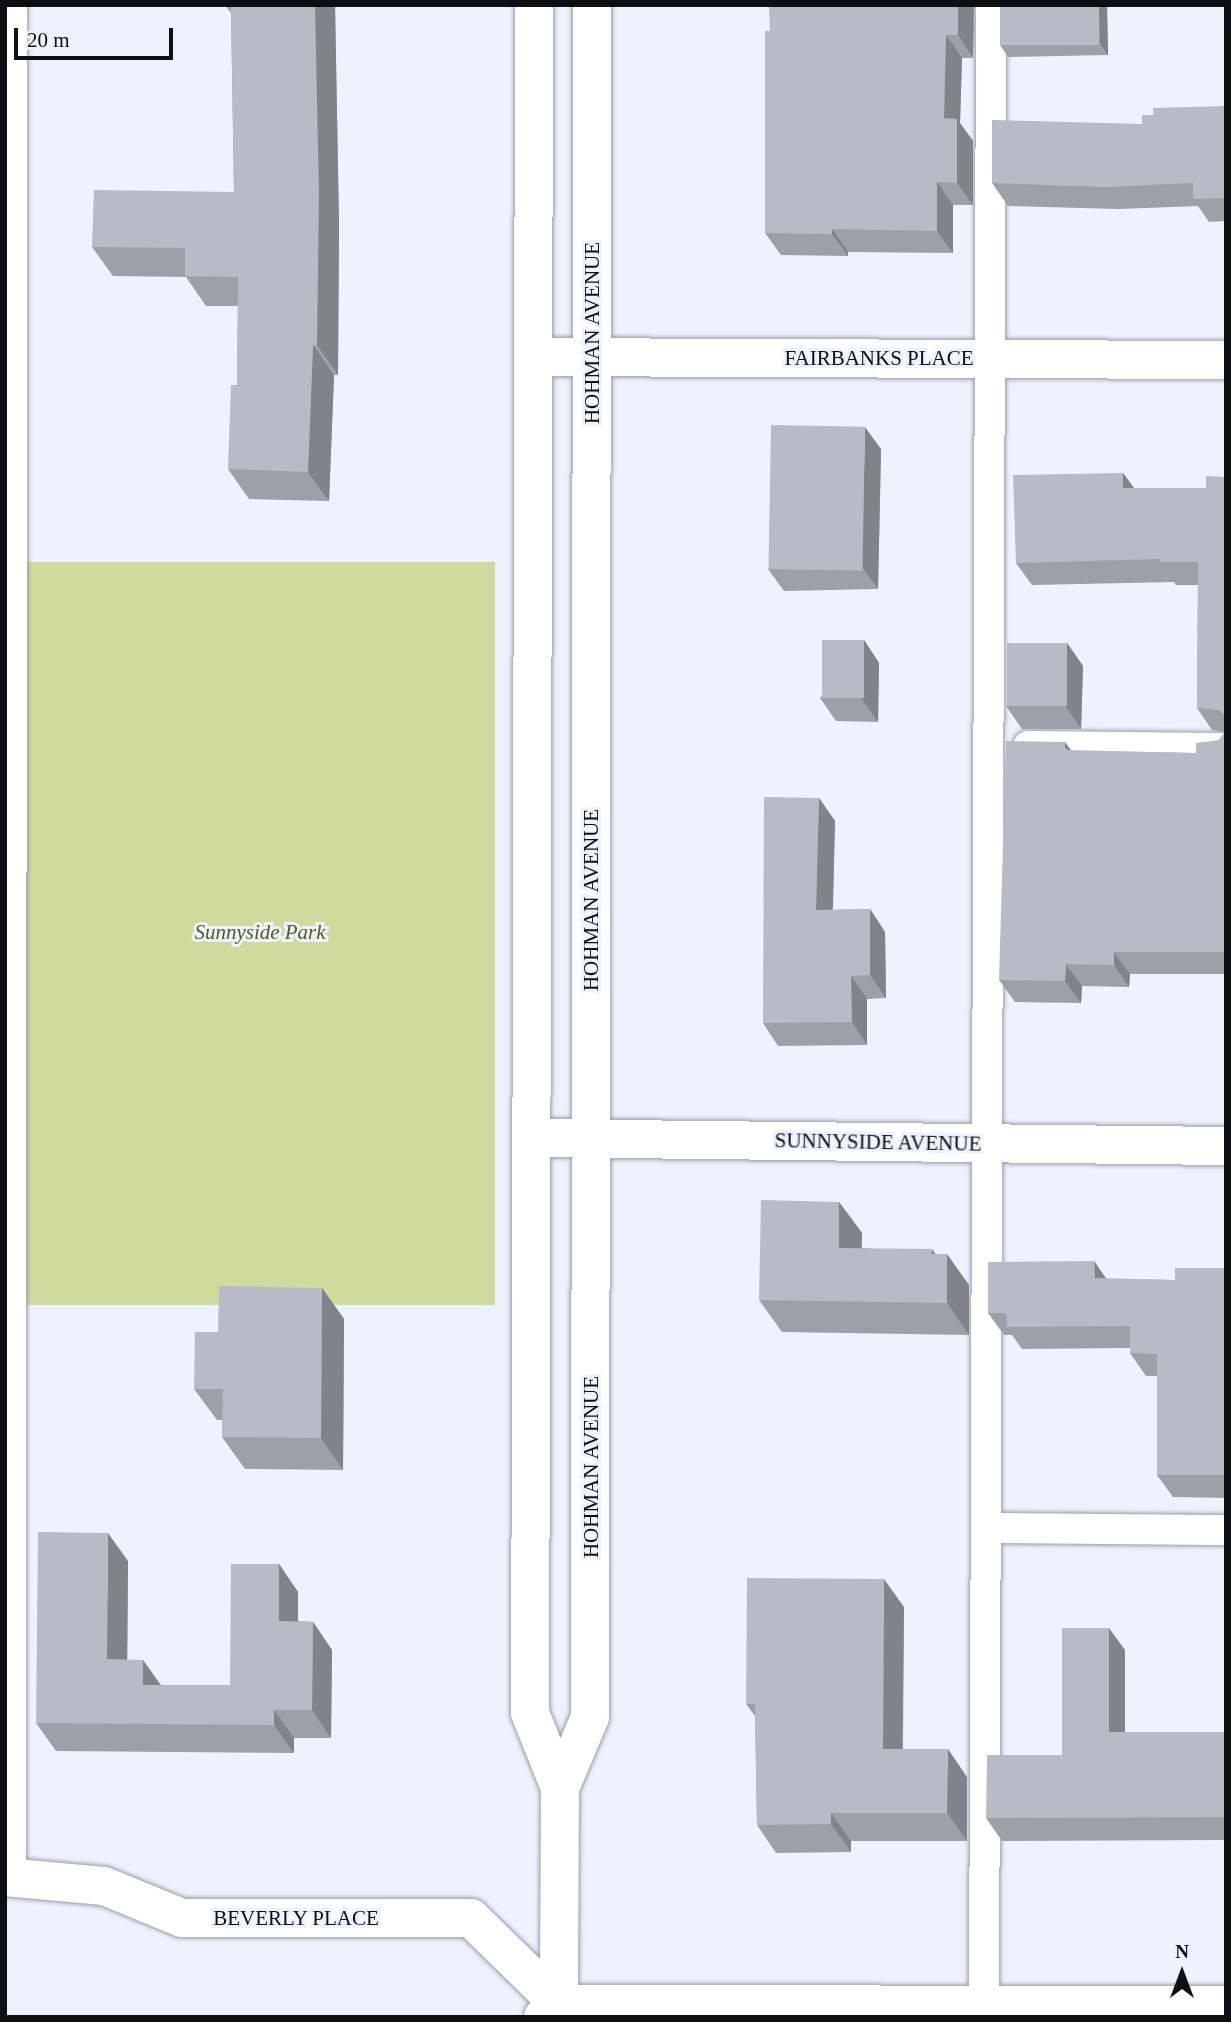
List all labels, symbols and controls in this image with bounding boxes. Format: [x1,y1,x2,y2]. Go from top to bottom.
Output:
scale bar [18,14,177,58]
text: 20 m [27,28,70,52]
street label: HOHMAN AVENUE [579,241,605,425]
street label: FAIRBANKS PLACE [784,345,974,371]
street label: HOHMAN AVENUE [578,808,604,992]
park label: Sunnyside Park [194,919,326,945]
street label: SUNNYSIDE AVENUE [774,1128,982,1156]
street label: HOHMAN AVENUE [578,1375,604,1559]
street label: BEVERLY PLACE [213,1905,379,1931]
north arrow [1147,1938,1217,2008]
text: N [1175,1941,1189,1962]

